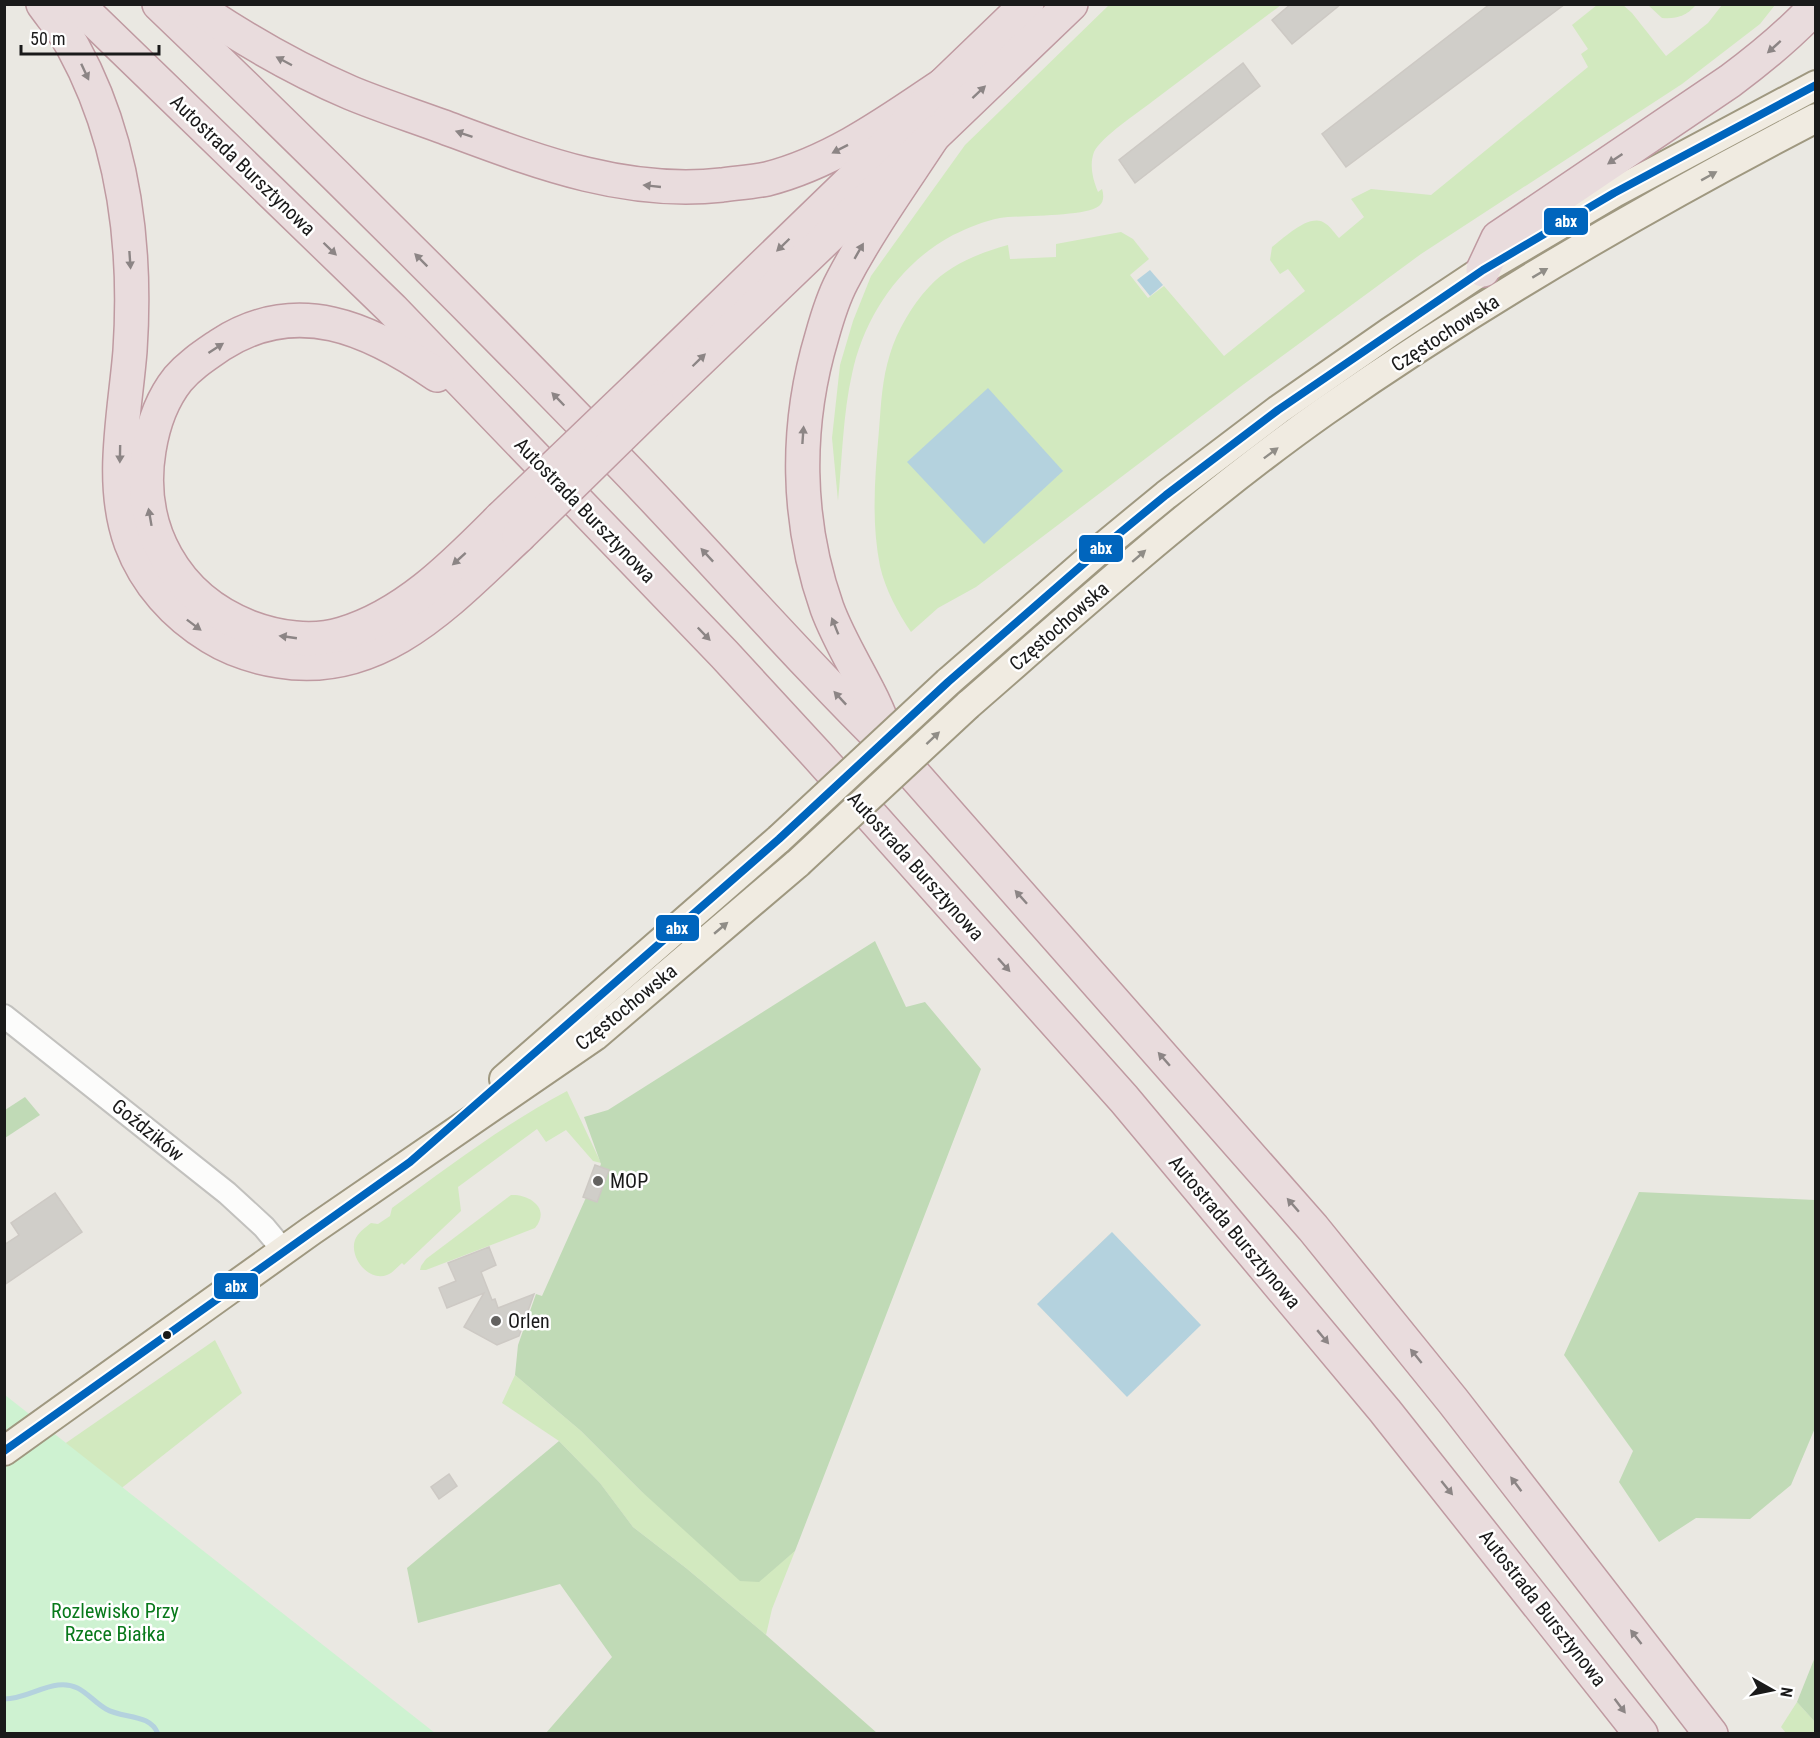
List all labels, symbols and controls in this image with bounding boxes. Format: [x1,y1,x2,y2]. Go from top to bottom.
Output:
scale bar [21,18,159,56]
text: 50 m [30,28,65,49]
one-way arrow [1767,40,1782,53]
one-way arrow [275,56,292,66]
one-way arrow [80,63,89,80]
one-way arrow [972,85,986,99]
street label: Autostrada Bursztynowa [165,90,321,240]
one-way arrow [455,129,473,139]
one-way arrow [831,144,848,154]
one-way arrow [1607,153,1623,164]
one-way arrow [1701,171,1718,181]
one-way arrow [642,182,661,191]
line badge: abx [1543,207,1589,236]
text: abx [1555,212,1578,231]
one-way arrow [776,238,791,252]
one-way arrow [323,242,337,256]
one-way arrow [854,242,864,259]
one-way arrow [126,250,135,269]
one-way arrow [414,254,428,268]
one-way arrow [1532,267,1548,278]
street label: Częstochowska [1387,289,1503,377]
one-way arrow [208,342,225,353]
one-way arrow [692,354,706,368]
one-way arrow [551,392,565,407]
one-way arrow [799,426,808,445]
street label: Autostrada Bursztynowa [510,432,660,588]
one-way arrow [116,445,125,464]
one-way arrow [1263,447,1278,459]
one-way arrow [145,507,154,526]
line badge: abx [1078,534,1124,563]
text: abx [1090,539,1113,558]
one-way arrow [701,548,715,562]
one-way arrow [1131,550,1146,563]
one-way arrow [453,551,467,565]
street label: Częstochowska [1004,576,1114,676]
one-way arrow [830,617,839,635]
one-way arrow [186,619,202,631]
one-way arrow [697,626,711,640]
one-way arrow [279,632,298,641]
one-way arrow [833,690,847,705]
one-way arrow [925,732,940,745]
street label: Autostrada Bursztynowa [843,786,989,946]
one-way arrow [1015,890,1028,905]
line badge: abx [655,914,700,942]
text: abx [666,919,689,938]
one-way arrow [713,922,729,935]
one-way arrow [997,957,1010,972]
street label: Częstochowska [570,959,682,1055]
one-way arrow [1158,1052,1171,1067]
street label: Goździków [107,1094,189,1166]
street label: Autostrada Bursztynowa [1164,1151,1306,1313]
place label: MOP [610,1169,648,1193]
marker: MOP [591,1174,605,1188]
one-way arrow [1287,1198,1300,1213]
line badge: abx [213,1272,259,1300]
text: abx [225,1277,248,1296]
place label: Orlen [508,1309,550,1333]
marker: Orlen [489,1314,503,1328]
unlabelled marker [161,1329,173,1341]
one-way arrow [1316,1329,1329,1344]
one-way arrow [1410,1348,1423,1364]
one-way arrow [1510,1477,1522,1492]
one-way arrow [1440,1480,1452,1495]
street label: Autostrada Bursztynowa [1474,1525,1612,1691]
park label: Rozlewisko Przy Rzece Białka [51,1599,179,1646]
one-way arrow [1631,1630,1643,1645]
north arrow [1742,1660,1802,1720]
text: N [1776,1686,1796,1699]
one-way arrow [1614,1698,1626,1714]

